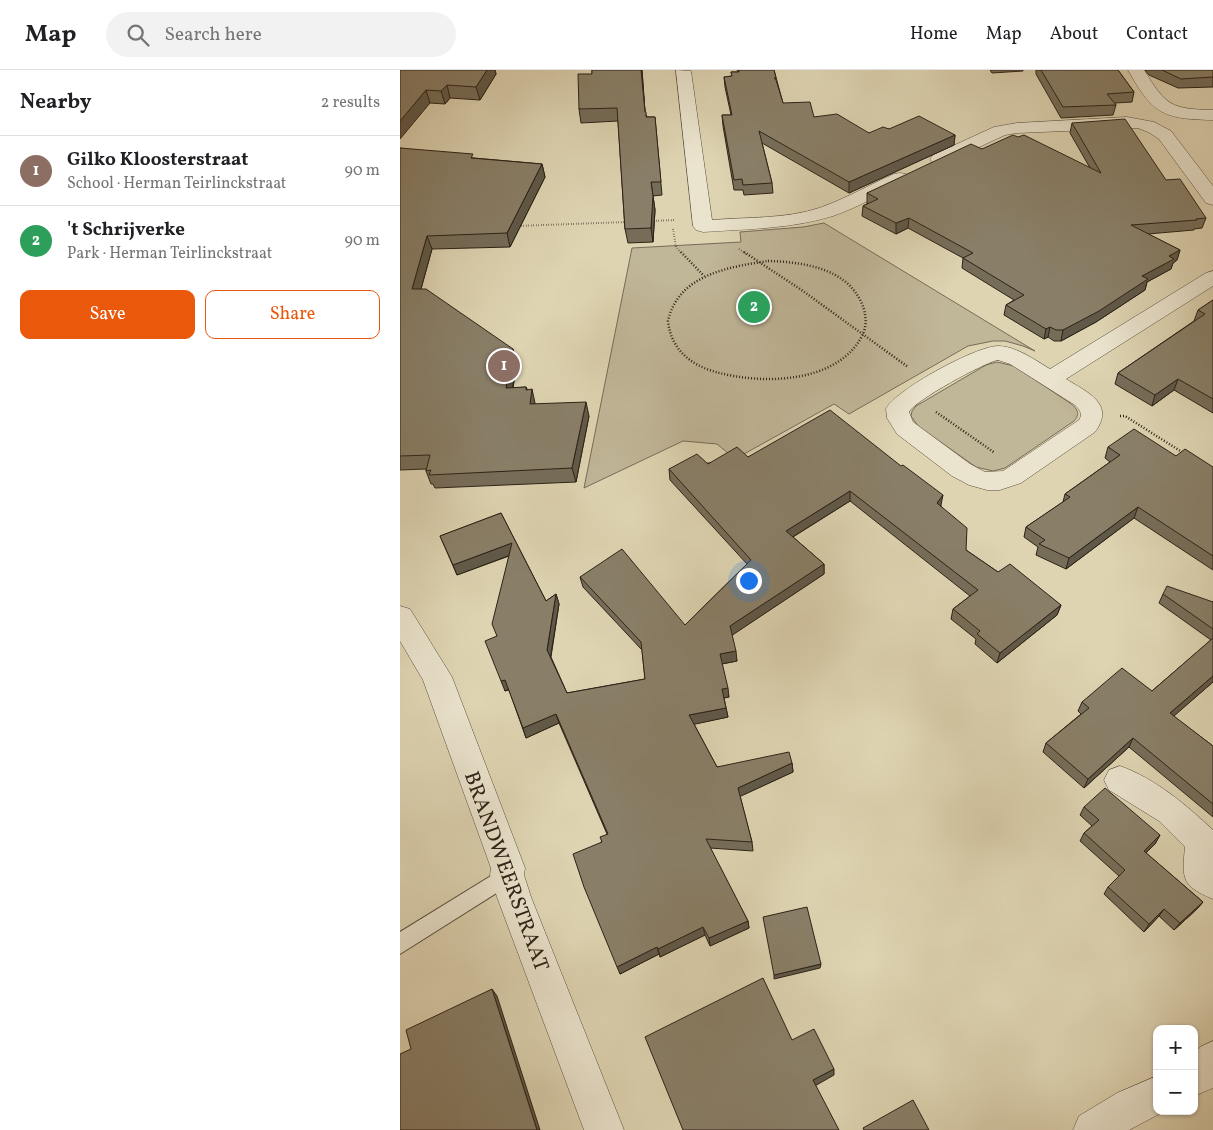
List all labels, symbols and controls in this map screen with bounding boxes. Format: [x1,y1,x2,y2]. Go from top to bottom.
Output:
search box [106,12,456,57]
text: Map [25,18,76,52]
icon: search [124,21,152,49]
text: Search here [164,22,262,48]
text: Home [910,22,958,47]
text: Map [986,22,1022,47]
text: About [1050,22,1098,47]
text: Contact [1126,22,1188,47]
text: Nearby [20,88,91,117]
text: 2 results [321,92,380,114]
text: Gilko Kloosterstraat [67,147,248,173]
text: 1 [33,160,39,182]
text: 90 m [344,160,380,182]
text: School · Herman Teirlinckstraat [67,173,287,195]
text: 't Schrijverke [67,217,185,243]
text: 2 [32,230,40,252]
text: 90 m [344,230,380,252]
text: Park · Herman Teirlinckstraat [67,243,272,265]
pin: 2 [738,288,770,326]
button: Save [20,290,195,339]
button: Share [205,290,380,339]
pin: 1 [488,347,520,385]
your location [736,568,762,594]
street label: BRANDWEERSTRAAT [456,768,555,976]
map controls [1153,1025,1198,1115]
button: + [1153,1025,1198,1070]
button: − [1153,1070,1198,1115]

